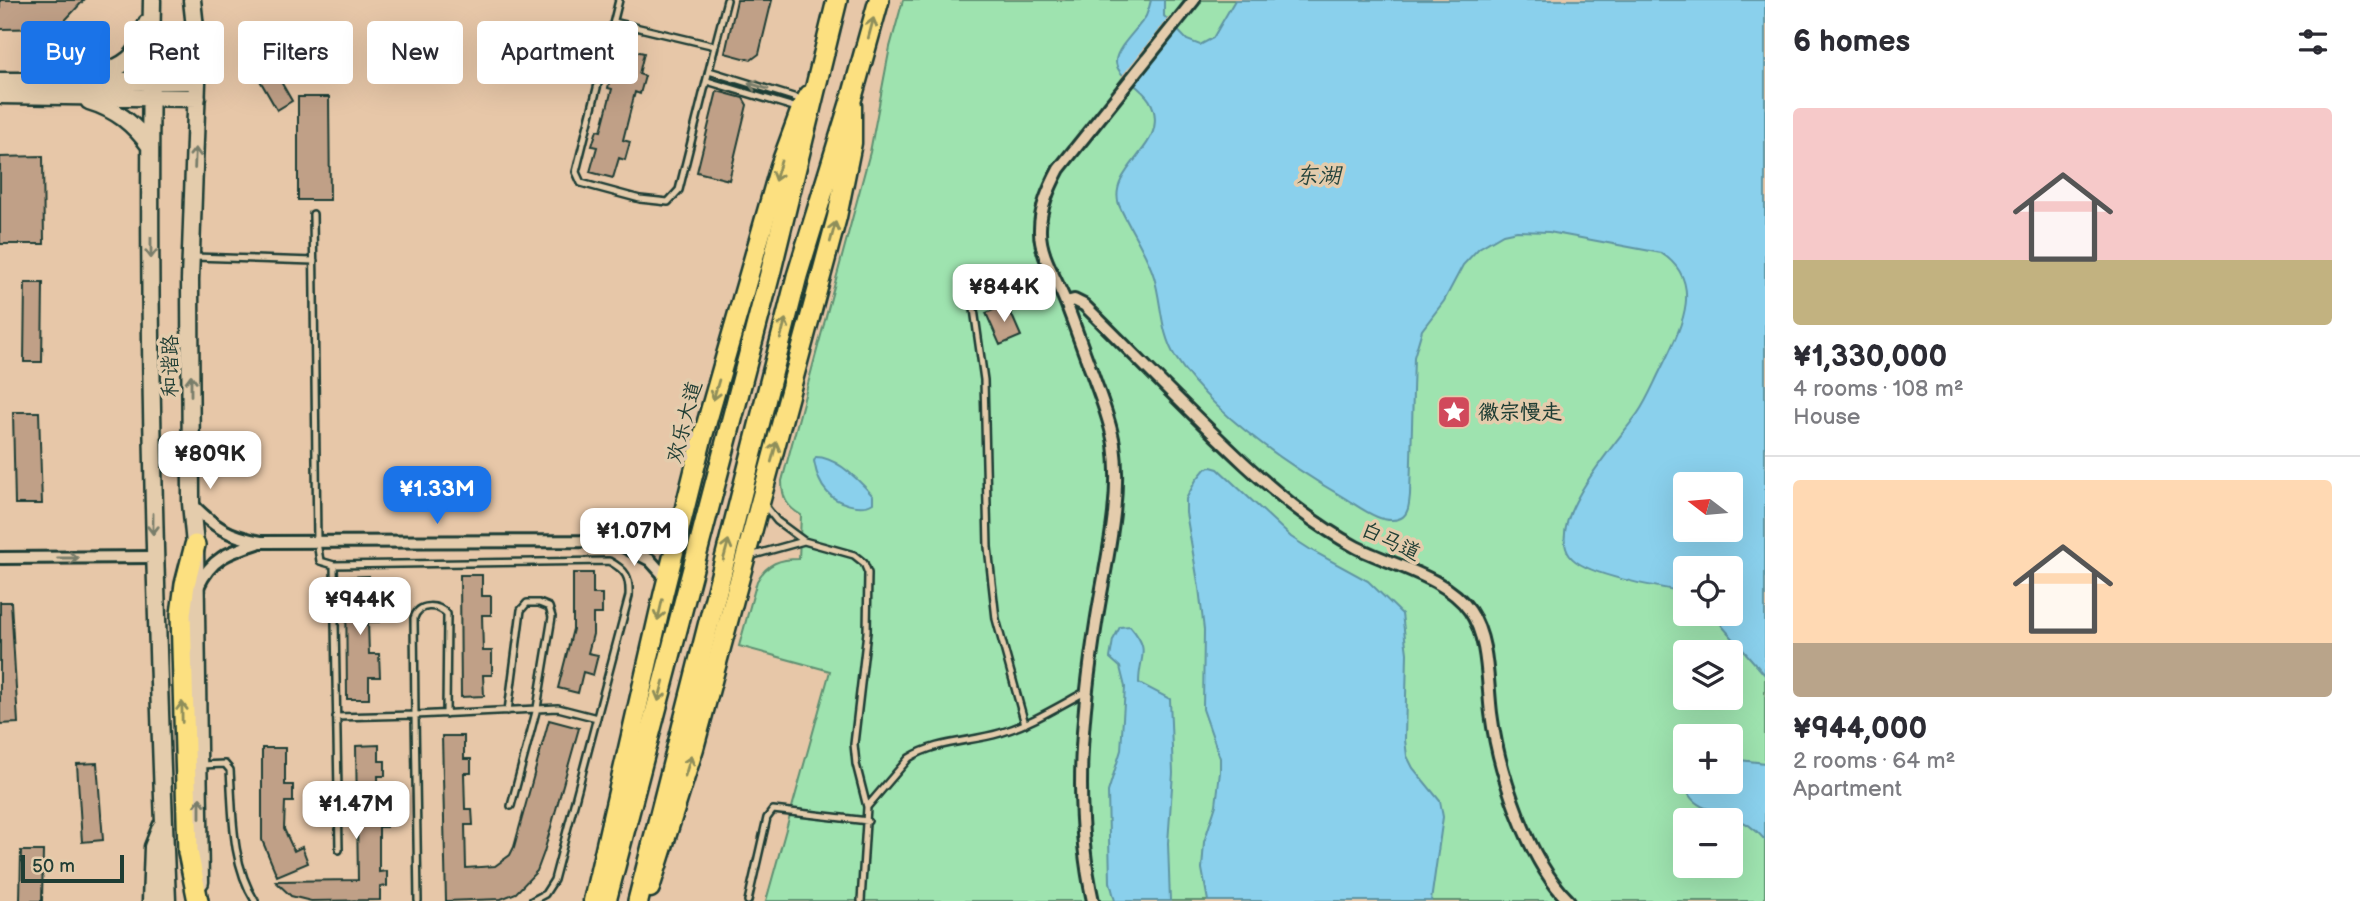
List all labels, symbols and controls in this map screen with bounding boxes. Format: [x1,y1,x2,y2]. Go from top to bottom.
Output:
one-way arrow [865,17,878,40]
chip: Buy [21,21,110,84]
chip: Rent [124,21,224,84]
chip: Filters [238,21,353,84]
chip: New [367,21,463,84]
chip: Apartment [477,21,638,84]
icon: filters [2294,23,2332,61]
text: 6 homes [1793,24,1910,60]
one-way arrow [747,78,769,91]
one-way arrow [188,146,201,169]
icon: home [2000,154,2126,280]
one-way arrow [771,160,784,182]
water label: 东湖 [1295,162,1343,190]
one-way arrow [827,221,840,244]
one-way arrow [144,236,158,259]
pin: ¥844K [955,264,1053,324]
text: ¥844K [969,273,1039,301]
one-way arrow [777,319,790,341]
street label: 和谐路 [158,335,183,398]
text: ¥1,330,000 [1793,339,1947,375]
one-way arrow [184,374,198,397]
text: 4 rooms · 108 m² [1793,375,1964,403]
street label: 欢乐大道 [662,378,707,466]
one-way arrow [709,378,722,401]
place icon: 徽宗慢走 [1435,393,1473,431]
place label: 徽宗慢走 [1478,400,1562,425]
text: House [1793,403,1860,431]
pin: ¥809K [161,432,259,491]
text: ¥809K [174,440,246,468]
one-way arrow [768,441,781,464]
pin: ¥1.33M [380,466,494,526]
north arrow [1673,472,1743,542]
map controls [1673,472,1743,878]
text: ¥1.33M [399,475,475,503]
pin: ¥1.07M [577,508,691,568]
one-way arrow [146,512,160,535]
text: ¥1.07M [596,517,672,545]
street label: 白马道 [1357,517,1425,566]
icon: home [2000,526,2126,652]
one-way arrow [720,539,733,562]
one-way arrow [56,551,79,565]
button: locate [1673,556,1743,626]
pin: ¥944K [311,578,409,637]
text: ¥944K [325,586,395,614]
one-way arrow [653,599,666,621]
button: layers [1673,640,1743,710]
one-way arrow [653,680,666,702]
one-way arrow [176,700,189,723]
text: ¥944,000 [1793,711,1927,747]
button: + [1673,724,1743,794]
text: 2 rooms · 64 m² [1793,747,1955,775]
one-way arrow [683,755,695,777]
text: Apartment [1793,775,1902,803]
pin: ¥1.47M [299,782,413,841]
text: ¥1.47M [319,790,393,818]
one-way arrow [193,797,207,820]
button: − [1673,808,1743,878]
scale bar [21,852,124,884]
text: 50 m [32,855,75,878]

